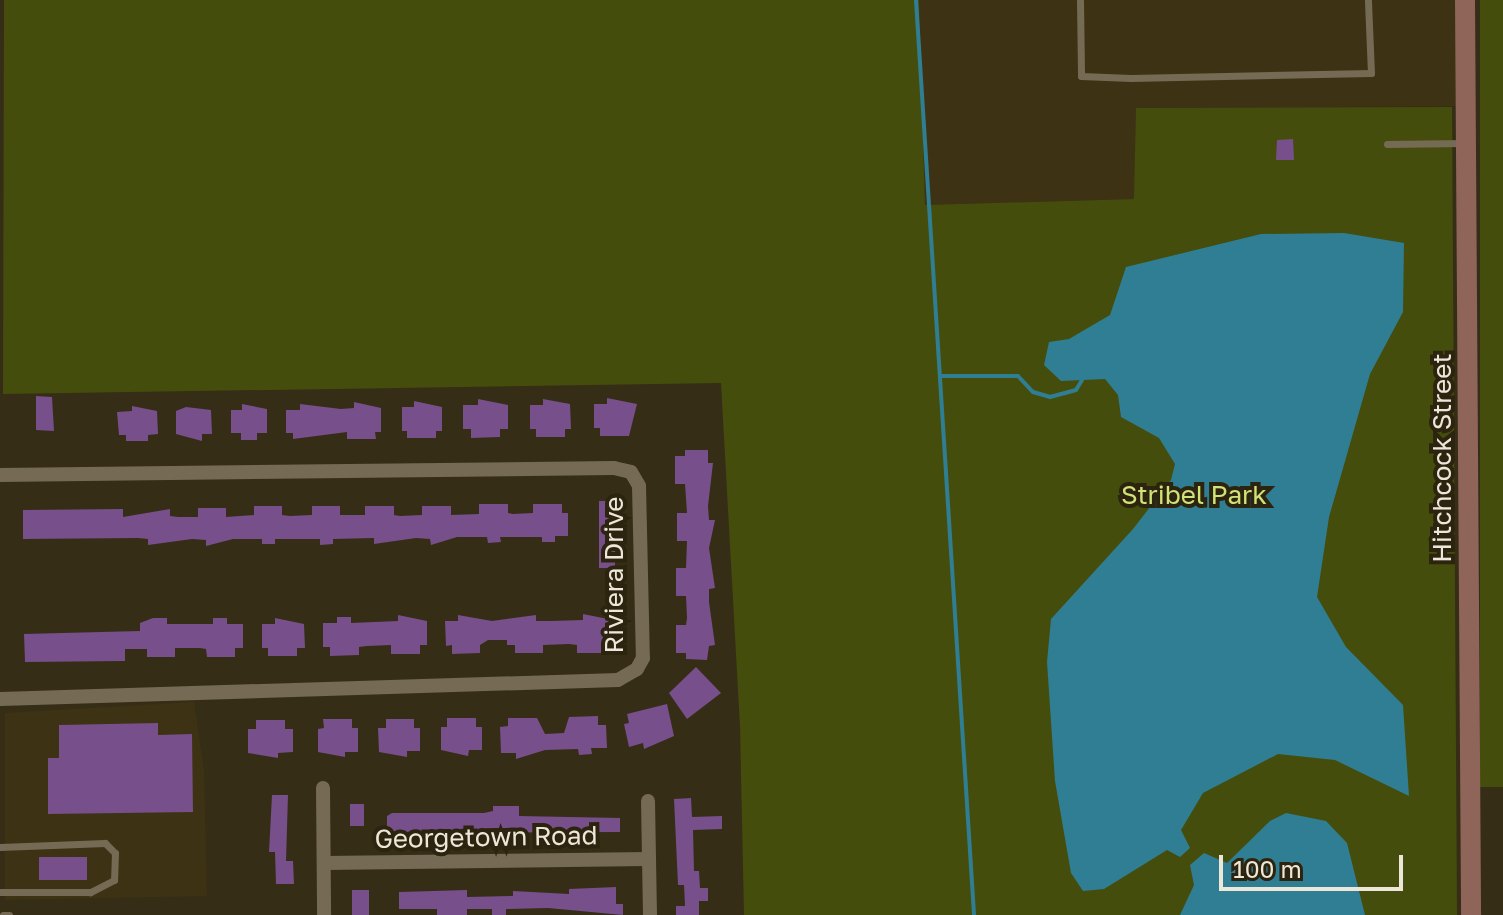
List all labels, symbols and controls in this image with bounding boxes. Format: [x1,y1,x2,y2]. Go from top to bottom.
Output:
street label: Hitchcock Street [1426,353,1458,563]
park label: Stribel Park [1121,479,1267,511]
street label: Riviera Drive [598,497,630,653]
street label: Georgetown Road [374,819,598,855]
scale bar [1223,839,1407,889]
text: 100 m [1233,854,1302,883]

